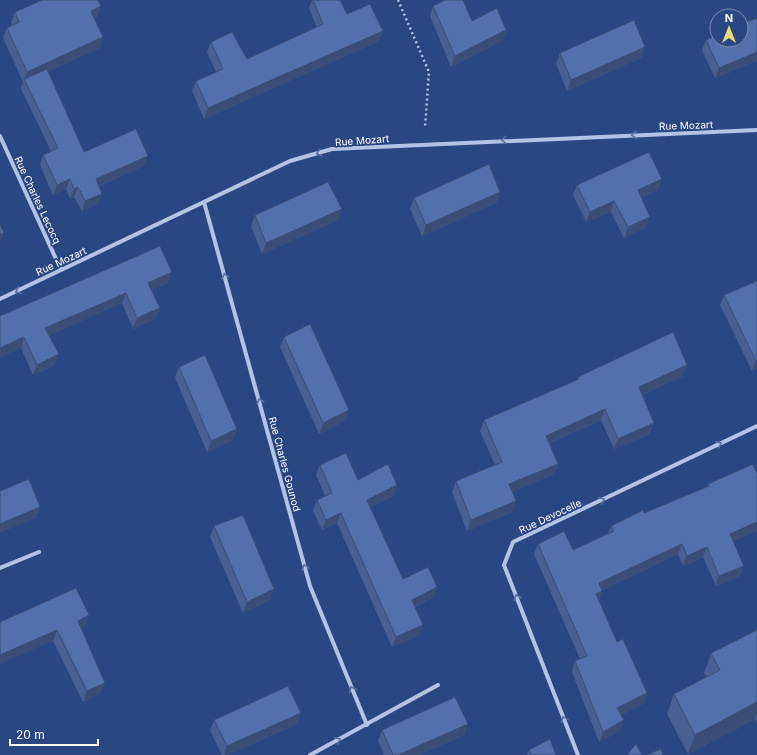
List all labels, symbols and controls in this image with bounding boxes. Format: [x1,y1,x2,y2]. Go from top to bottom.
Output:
north arrow [709,8,749,48]
text: N [725,11,733,25]
street label: Rue Mozart [659,118,714,132]
one-way arrow [631,131,637,139]
street label: Rue Mozart [335,132,390,148]
one-way arrow [501,136,507,145]
one-way arrow [316,148,323,157]
street label: Rue Charles Lecocq [12,154,64,246]
street label: Rue Mozart [34,244,89,278]
one-way arrow [221,273,230,280]
one-way arrow [15,286,22,294]
one-way arrow [256,398,264,405]
street label: Rue Charles Gounod [267,415,303,513]
one-way arrow [715,441,723,449]
street label: Rue Devocelle [517,496,583,536]
one-way arrow [598,497,605,505]
one-way arrow [301,564,310,571]
one-way arrow [513,594,521,601]
one-way arrow [348,685,356,692]
one-way arrow [560,715,568,722]
scale bar [10,721,98,747]
text: 20 m [16,727,45,742]
one-way arrow [334,737,341,744]

